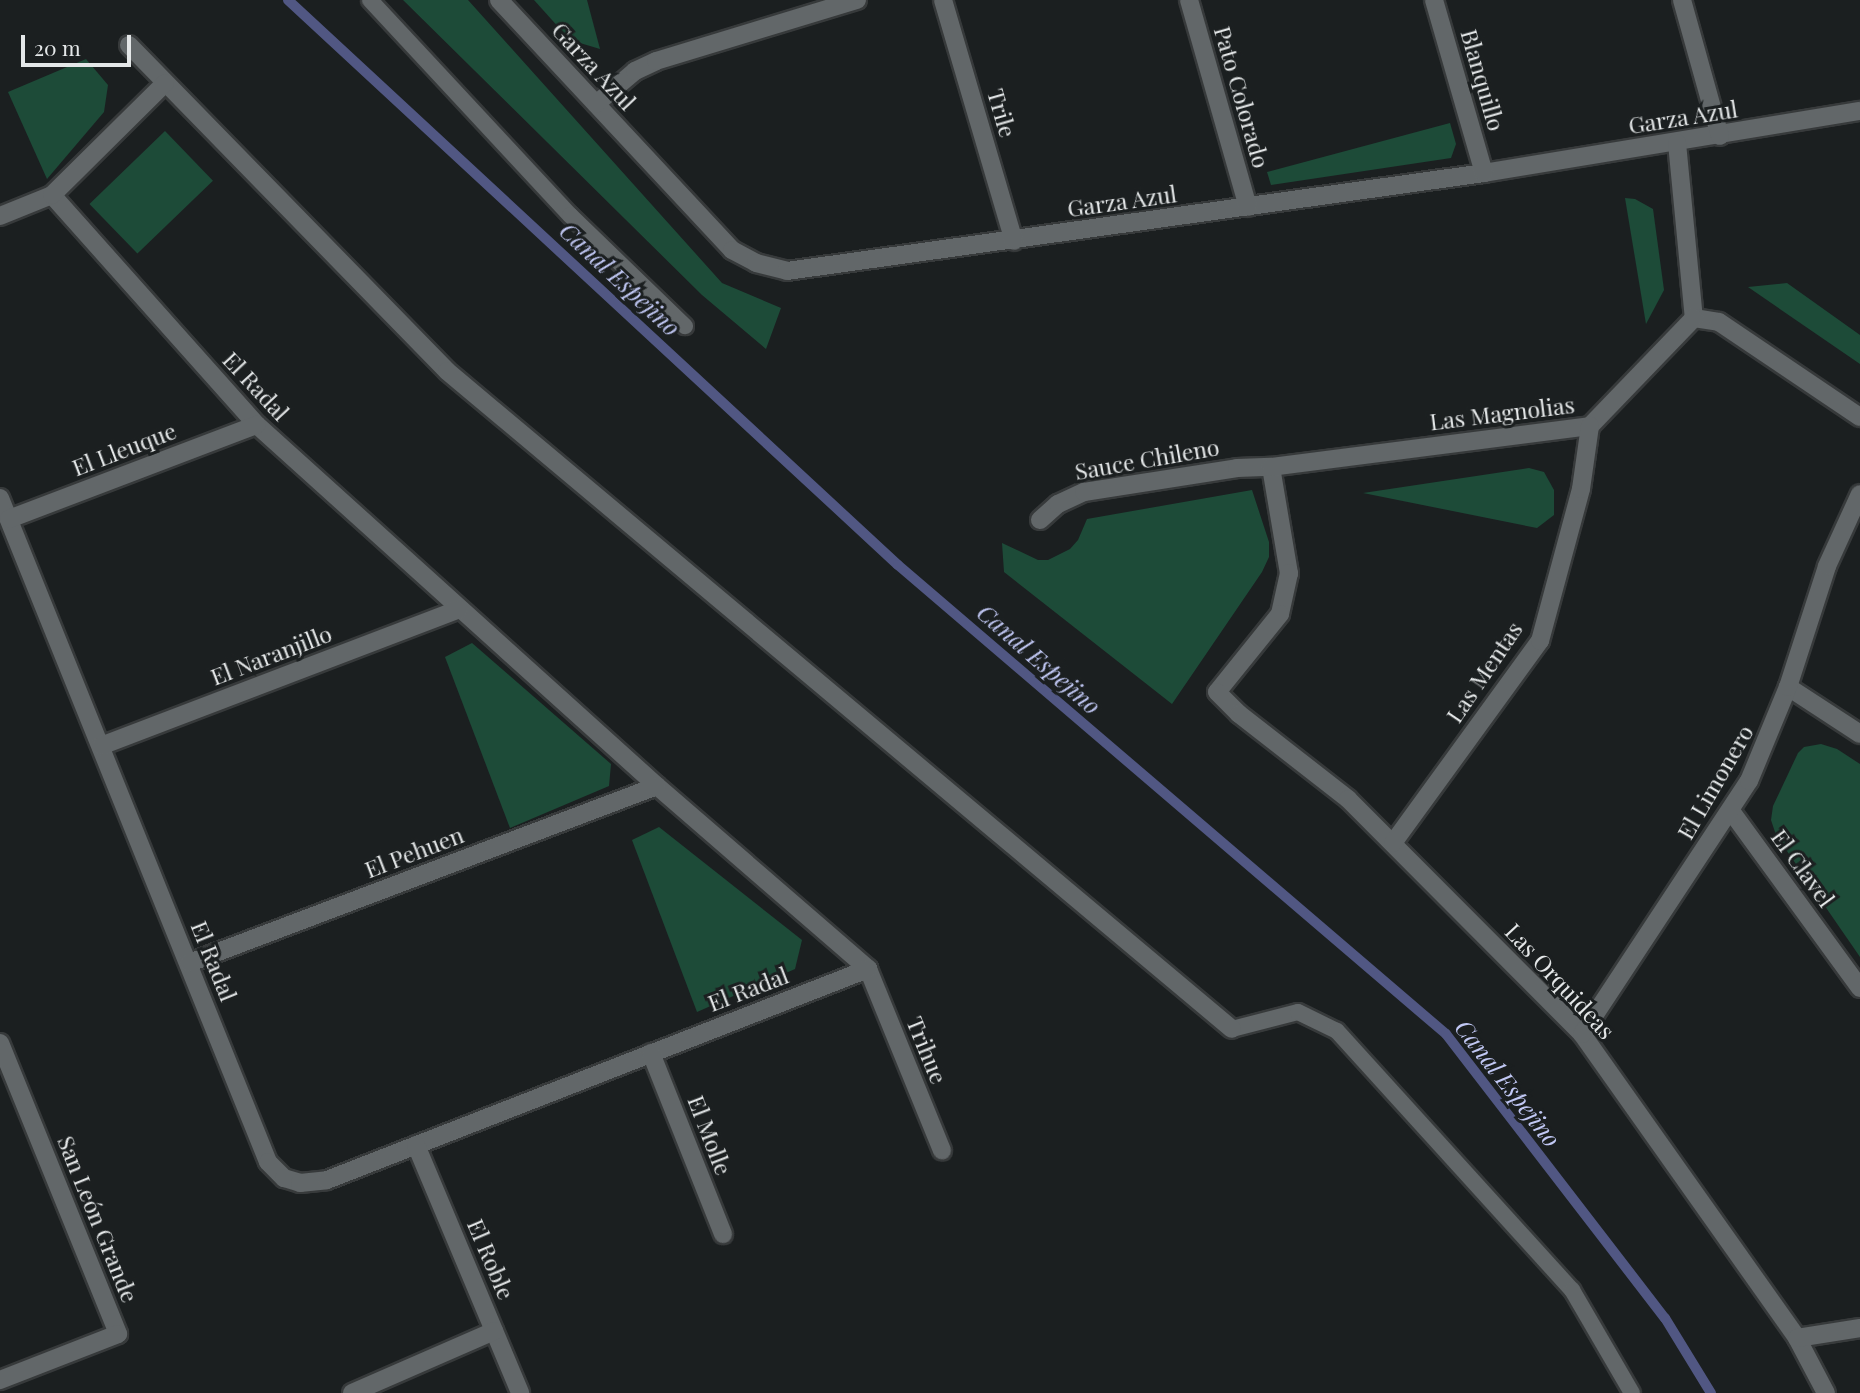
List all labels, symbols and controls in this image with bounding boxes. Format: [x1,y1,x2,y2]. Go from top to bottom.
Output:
street label: Garza Azul [546,16,642,116]
scale bar [24,21,135,65]
street label: Pato Colorado [1209,23,1275,171]
street label: Blanquillo [1455,26,1511,134]
text: 20 m [34,33,81,61]
street label: Trile [982,86,1022,140]
street label: Garza Azul [1626,95,1740,139]
street label: Garza Azul [1065,180,1179,222]
water label: Canal Espejino [554,216,686,342]
street label: El Radal [217,346,295,426]
street label: Las Magnolias [1428,390,1576,436]
street label: El Lleuque [68,417,180,481]
street label: Sauce Chileno [1073,433,1221,485]
water label: Canal Espejino [971,597,1107,721]
street label: Las Mentas [1440,616,1528,728]
street label: El Naranjillo [207,619,335,691]
street label: El Limonero [1671,720,1759,844]
street label: El Pehuen [361,821,467,883]
street label: El Clavel [1766,824,1840,912]
street label: El Radal [185,917,243,1005]
street label: Las Orquideas [1500,918,1620,1044]
street label: El Radal [704,961,792,1017]
street label: Trihue [901,1012,953,1088]
water label: Canal Espejino [1449,1013,1567,1153]
street label: El Molle [682,1091,738,1179]
street label: San León Grande [52,1132,144,1306]
street label: El Roble [462,1215,520,1303]

